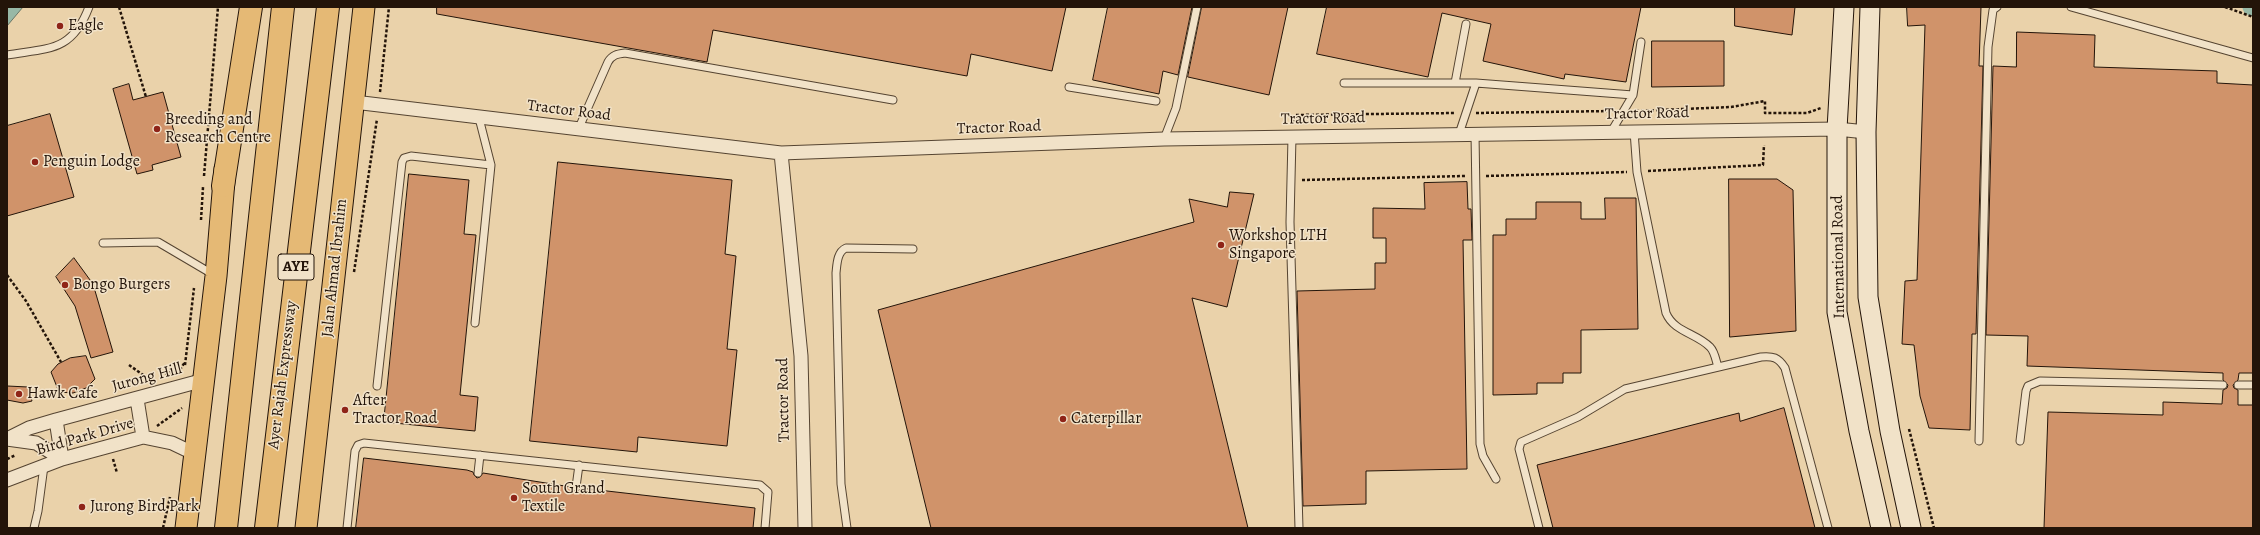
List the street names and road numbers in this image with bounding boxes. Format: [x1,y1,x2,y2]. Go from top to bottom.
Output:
street label: Tractor Road [526,96,612,126]
street label: Tractor Road [1605,104,1689,124]
street label: Tractor Road [1281,109,1365,129]
street label: Tractor Road [957,117,1041,139]
street label: International Road [1828,195,1850,319]
street label: Jalan Ahmad Ibrahim [318,198,352,338]
road number: AYE [278,254,314,280]
street label: Ayer Rajah Expressway [264,300,302,450]
street label: Tractor Road [774,358,794,442]
street label: Jurong Hill [110,359,184,397]
street label: Bird Park Drive [34,414,136,460]

